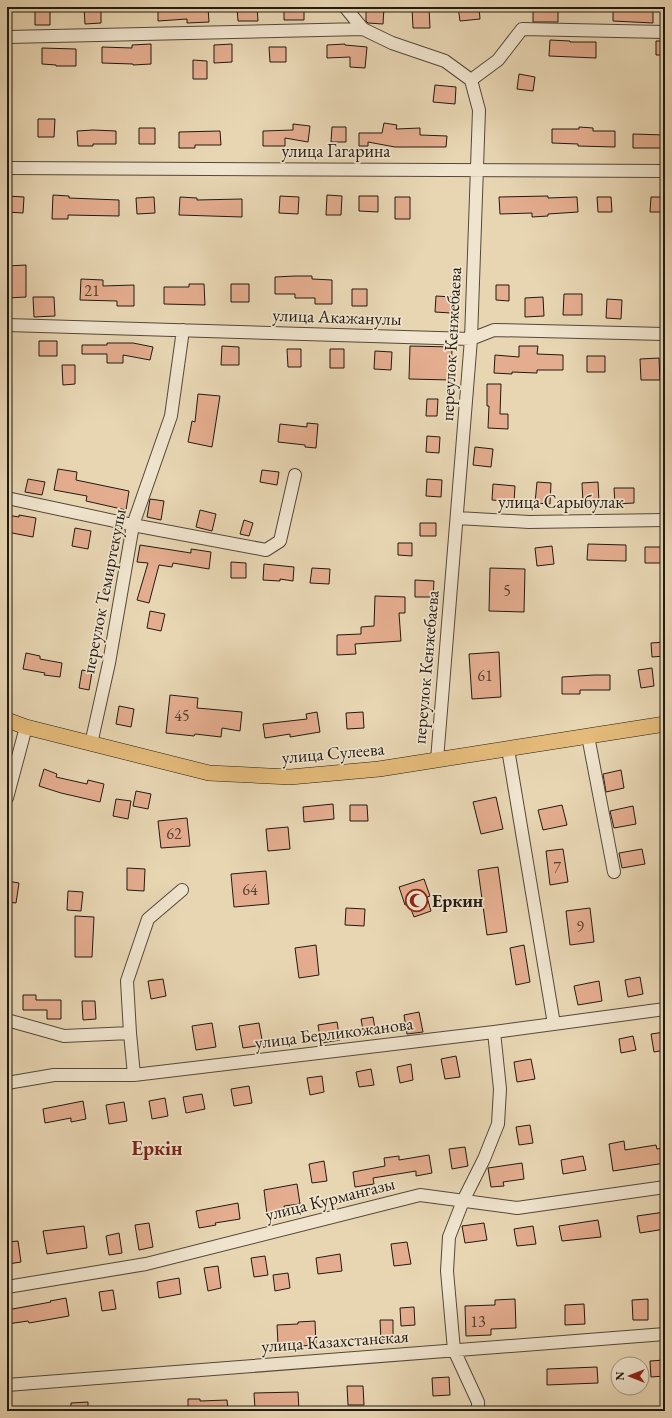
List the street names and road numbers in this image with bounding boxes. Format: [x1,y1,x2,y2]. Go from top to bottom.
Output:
street label: улица Гагарина [281,139,391,162]
street label: переулок Кенжебаева [435,266,466,421]
street label: улица Акажанулы [272,303,402,330]
street label: улица Сарыбулак [498,490,624,513]
street label: переулок Темиртекулы [76,507,131,675]
street label: переулок Кенжебаева [407,588,444,745]
street label: улица Сулеева [281,736,386,768]
street label: улица Берликожанова [253,1011,415,1054]
street label: улица Курмангазы [263,1171,397,1226]
street label: улица Казахстанская [260,1324,409,1357]

